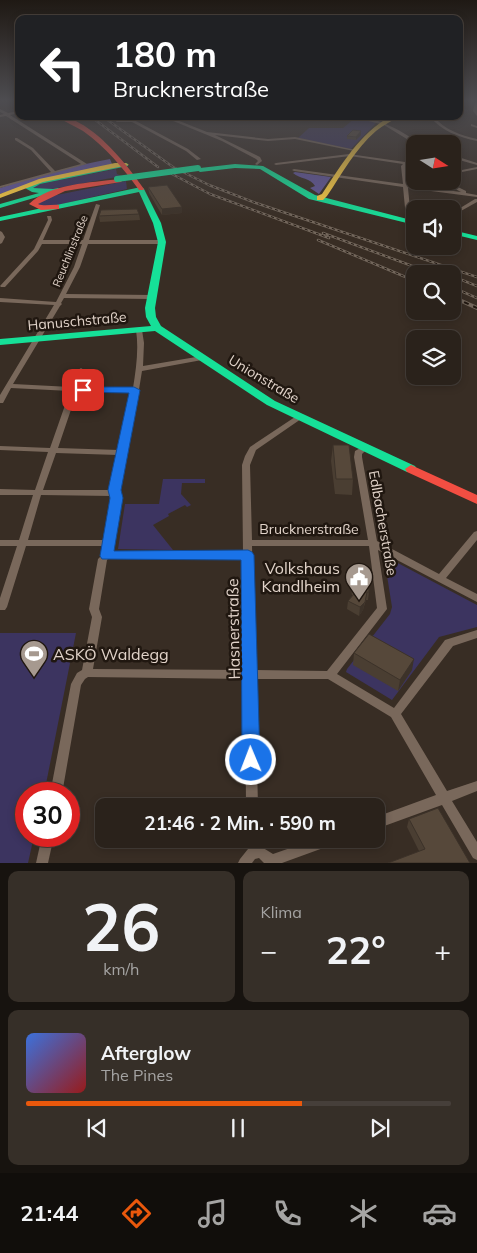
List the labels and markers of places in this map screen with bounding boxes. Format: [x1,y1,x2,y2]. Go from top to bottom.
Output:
pin [62,369,104,411]
place label: Volkshaus Kandlheim [262,558,340,596]
public building icon: Volkshaus Kandlheim [344,562,374,601]
sports icon: ASKÖ Waldegg [19,639,49,678]
place label: ASKÖ Waldegg [53,644,169,664]

